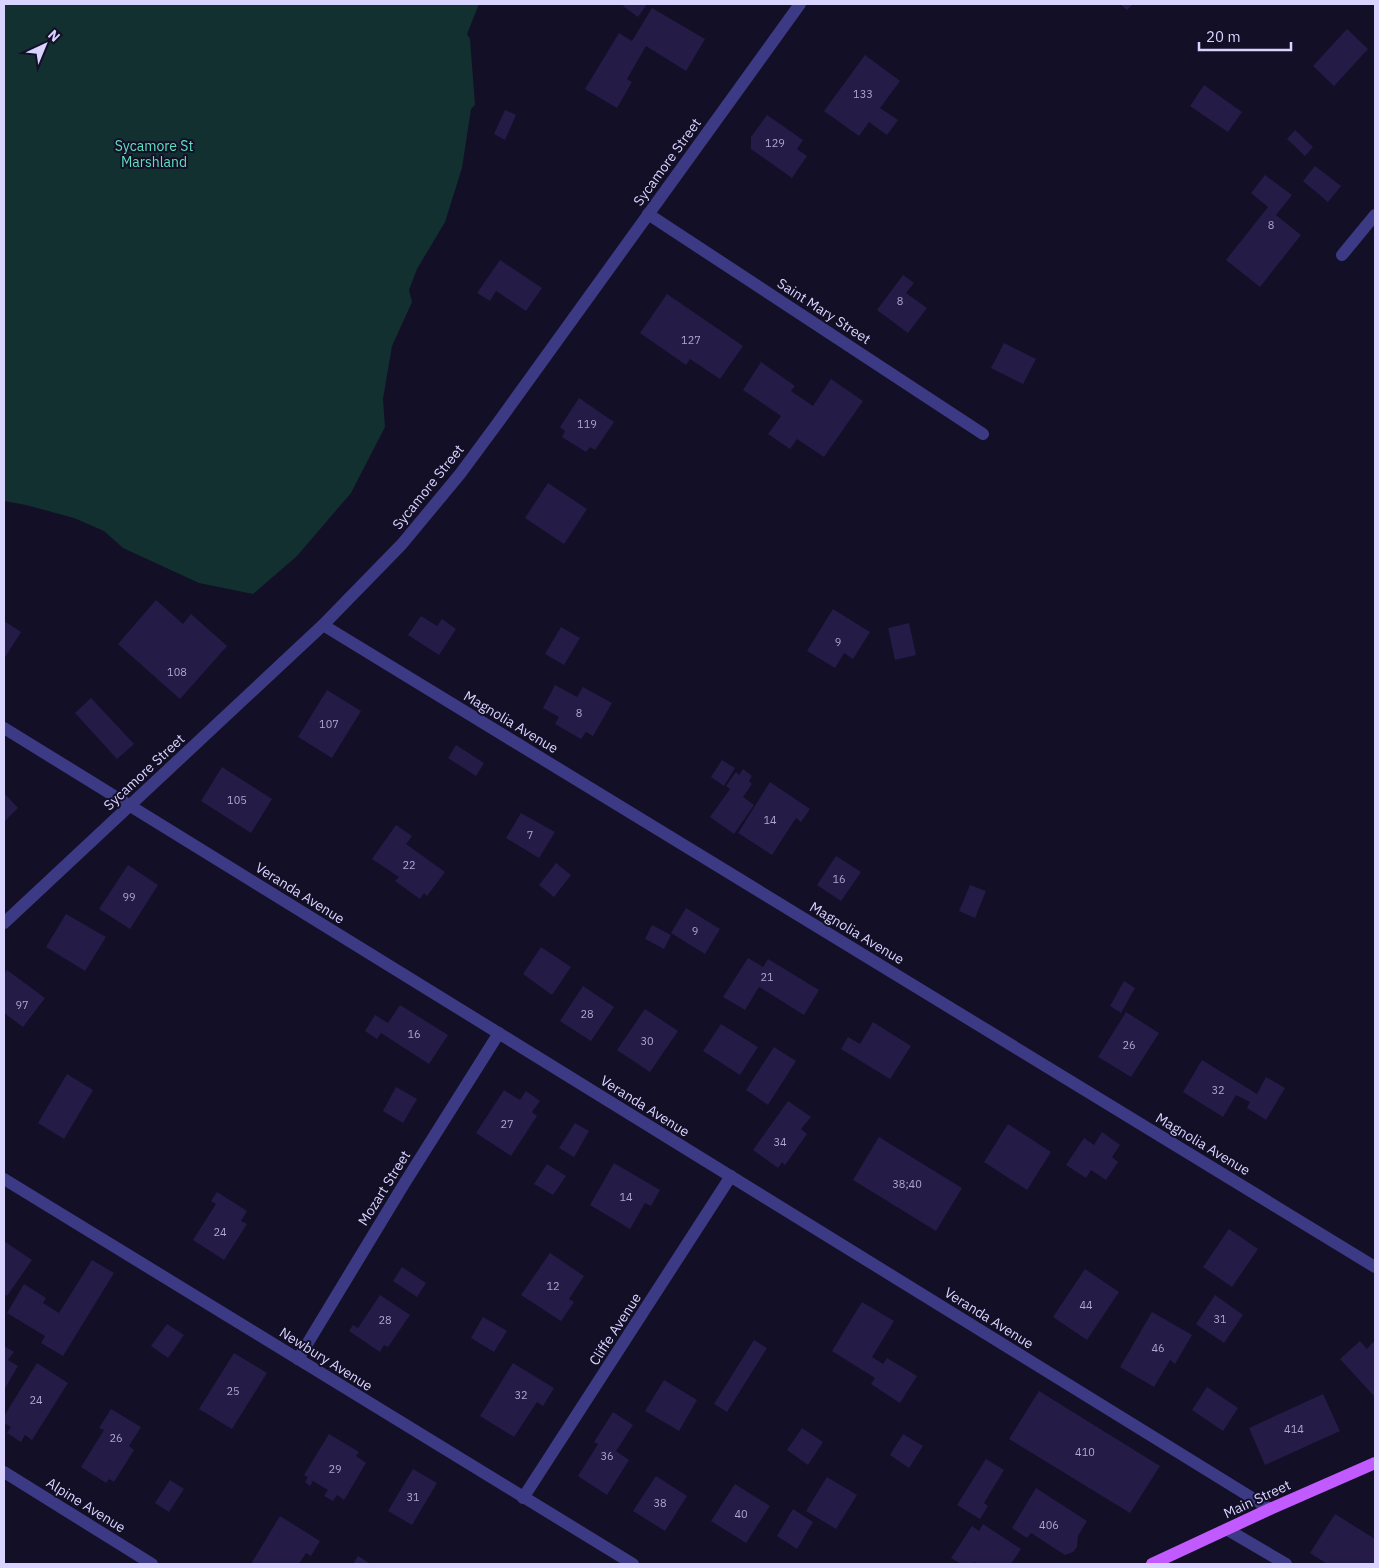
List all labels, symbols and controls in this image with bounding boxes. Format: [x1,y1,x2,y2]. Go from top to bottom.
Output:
north arrow [20,20,70,70]
scale bar [1199,20,1292,52]
text: N [44,26,64,46]
text: 20 m [1206,27,1241,46]
house number: 133 [853,87,873,101]
street label: Sycamore Street [629,115,705,209]
house number: 129 [765,136,785,150]
park label: Sycamore St Marshland [115,137,193,171]
house number: 8 [1268,218,1274,232]
street label: Saint Mary Street [774,274,874,348]
house number: 8 [897,294,903,308]
house number: 127 [681,333,701,347]
house number: 119 [577,417,597,431]
street label: Sycamore Street [388,441,468,533]
house number: 9 [835,635,841,649]
house number: 108 [167,665,187,679]
street label: Magnolia Avenue [461,687,562,757]
house number: 8 [576,706,582,720]
house number: 107 [319,717,339,731]
street label: Sycamore Street [100,730,188,814]
house number: 105 [227,793,247,807]
house number: 14 [763,813,777,827]
house number: 7 [527,828,533,842]
street label: Veranda Avenue [252,858,348,928]
house number: 22 [402,858,416,872]
house number: 16 [832,872,846,886]
house number: 99 [122,890,136,904]
street label: Magnolia Avenue [807,898,908,968]
house number: 9 [692,924,698,938]
house number: 21 [760,970,774,984]
house number: 97 [15,998,29,1012]
house number: 28 [580,1007,594,1021]
house number: 16 [407,1027,421,1041]
house number: 30 [640,1034,654,1048]
house number: 26 [1122,1038,1136,1052]
street label: Veranda Avenue [597,1071,693,1141]
house number: 32 [1211,1083,1225,1097]
street label: Magnolia Avenue [1153,1109,1254,1179]
house number: 27 [500,1117,514,1131]
house number: 34 [773,1135,787,1149]
street label: Mozart Street [354,1147,414,1229]
house number: 38;40 [892,1177,922,1191]
house number: 14 [619,1190,633,1204]
house number: 24 [213,1225,227,1239]
house number: 12 [546,1279,560,1293]
street label: Veranda Avenue [941,1283,1037,1353]
street label: Cliffe Avenue [585,1289,645,1369]
house number: 44 [1079,1298,1093,1312]
house number: 31 [1213,1312,1227,1326]
house number: 28 [378,1313,392,1327]
street label: Newbury Avenue [276,1323,376,1395]
house number: 46 [1151,1341,1165,1355]
house number: 25 [226,1384,240,1398]
house number: 32 [514,1388,528,1402]
house number: 24 [29,1393,43,1407]
house number: 414 [1284,1422,1304,1436]
house number: 26 [109,1431,123,1445]
house number: 410 [1075,1445,1095,1459]
house number: 36 [600,1449,614,1463]
house number: 29 [328,1462,342,1476]
street label: Alpine Avenue [43,1473,129,1537]
street label: Main Street [1221,1476,1294,1522]
house number: 31 [406,1490,420,1504]
house number: 38 [653,1496,667,1510]
house number: 40 [734,1507,748,1521]
house number: 406 [1039,1518,1059,1532]

